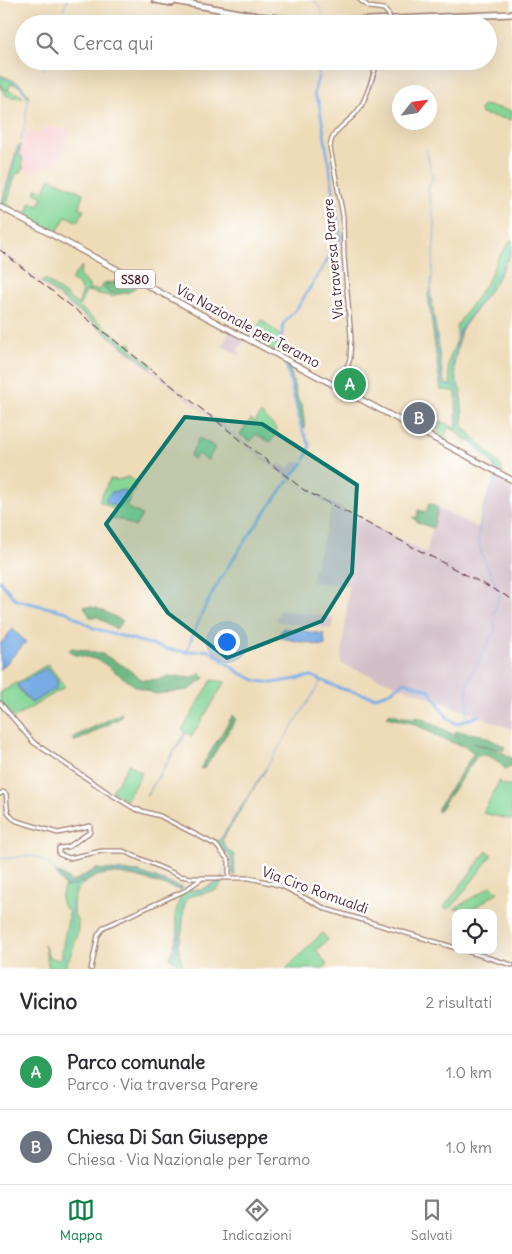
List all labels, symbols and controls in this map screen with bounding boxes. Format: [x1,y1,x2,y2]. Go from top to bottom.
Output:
search box [15,15,497,70]
icon: search [33,29,61,57]
text: Cerca qui [73,31,154,55]
north arrow [392,85,437,130]
street label: Via traversa Parere [319,198,347,320]
road number: SS80 [115,270,155,288]
street label: Via Nazionale per Teramo [173,280,323,372]
pin: A [334,365,366,403]
pin: B [403,399,435,437]
your location [214,629,240,655]
street label: Via Ciro Romualdi [259,862,371,918]
map controls [452,909,497,954]
button: locate [452,909,497,954]
text: Vicino [20,988,77,1015]
text: 2 risultati [426,992,492,1012]
text: Parco comunale [67,1050,205,1074]
text: A [31,1062,41,1082]
text: 1.0 km [446,1062,492,1082]
text: Parco · Via traversa Parere [67,1074,258,1094]
text: Chiesa Di San Giuseppe [67,1125,268,1149]
text: B [31,1137,41,1157]
text: 1.0 km [446,1137,492,1157]
text: Chiesa · Via Nazionale per Teramo [67,1149,310,1169]
tab: Mappa [60,1196,103,1244]
tab: Indicazioni [222,1196,292,1244]
tab: Salvati [411,1196,452,1244]

